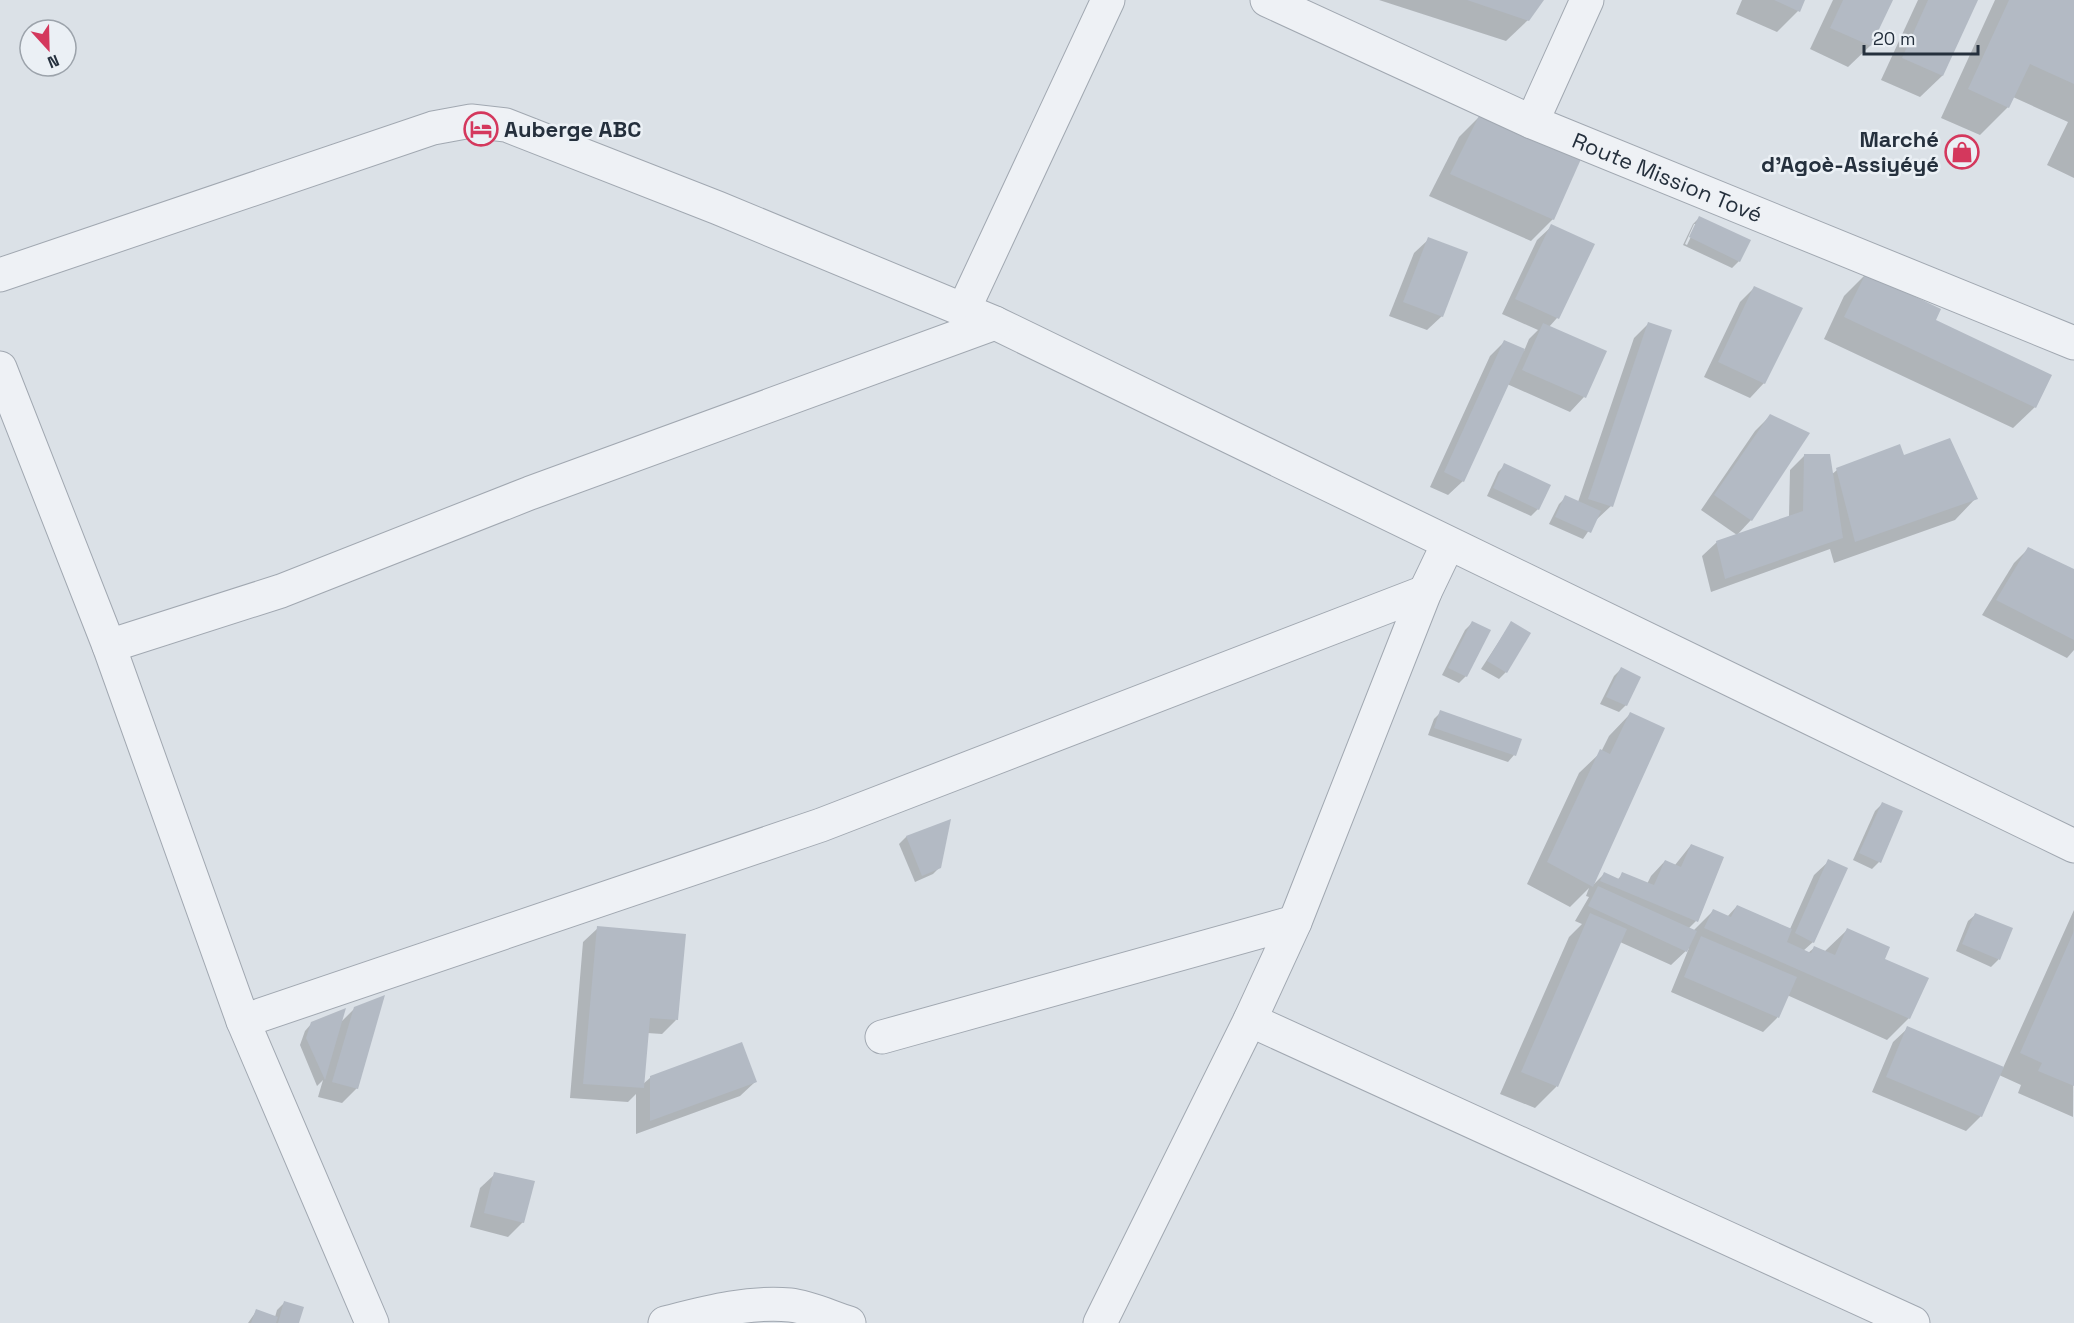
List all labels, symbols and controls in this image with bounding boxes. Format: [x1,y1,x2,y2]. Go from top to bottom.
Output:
north arrow [18,18,78,78]
scale bar [1864,18,1978,56]
text: 20 m [1873,27,1916,50]
text: N [45,50,62,73]
hotel icon: Auberge ABC [463,111,499,147]
place label: Auberge ABC [504,115,641,143]
place label: Marché d'Agoè-Assiyéyé [1761,125,1939,178]
street label: Route Mission Tové [1568,126,1767,229]
shop icon: Marché d'Agoè-Assiyéyé [1944,134,1980,170]

